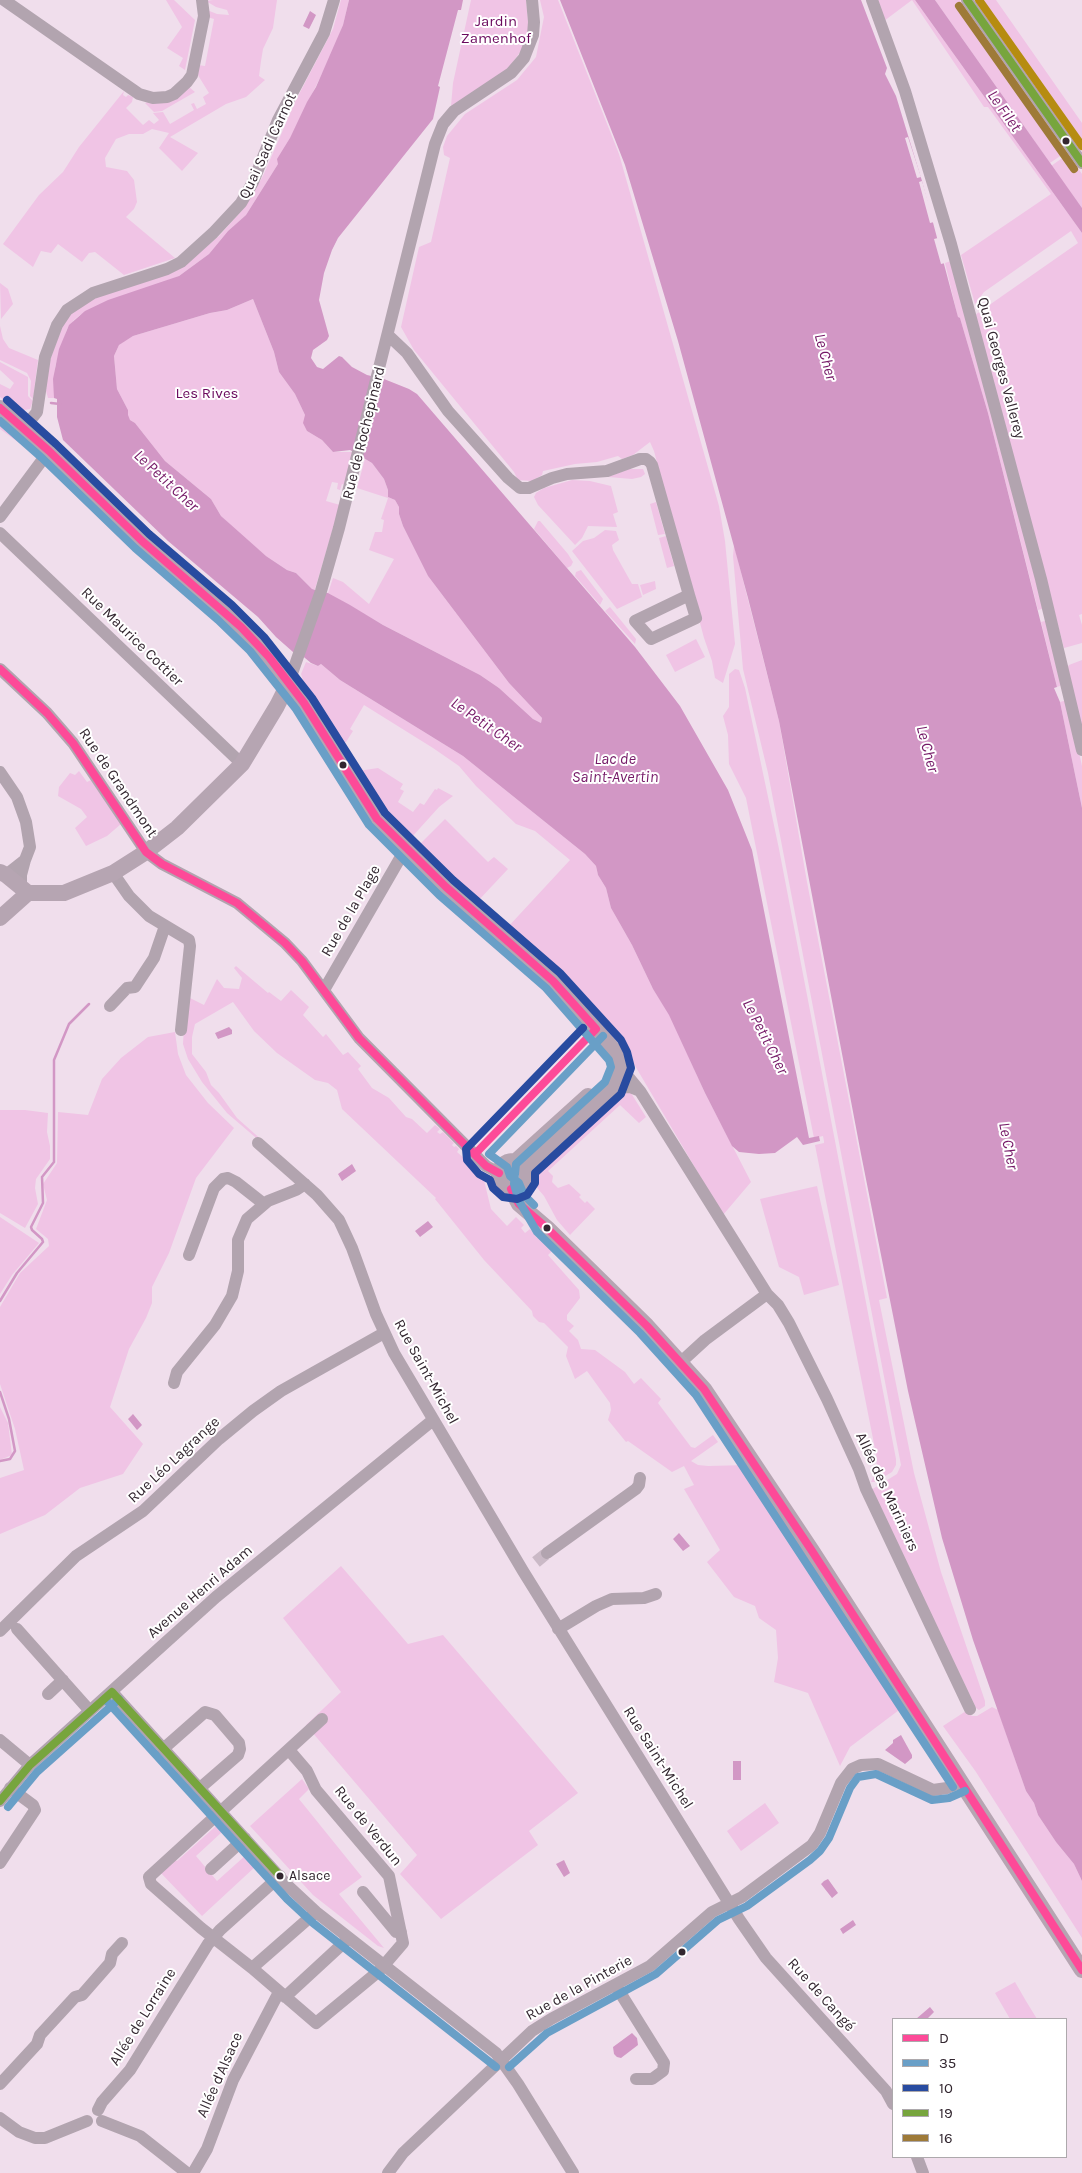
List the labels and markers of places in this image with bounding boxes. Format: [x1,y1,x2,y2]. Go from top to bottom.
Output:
unlabelled marker [1061,136,1071,146]
unlabelled marker [338,760,348,770]
unlabelled marker [542,1223,552,1233]
place label: Alsace [289,1868,330,1884]
marker: Alsace [275,1871,285,1881]
unlabelled marker [677,1947,687,1957]

